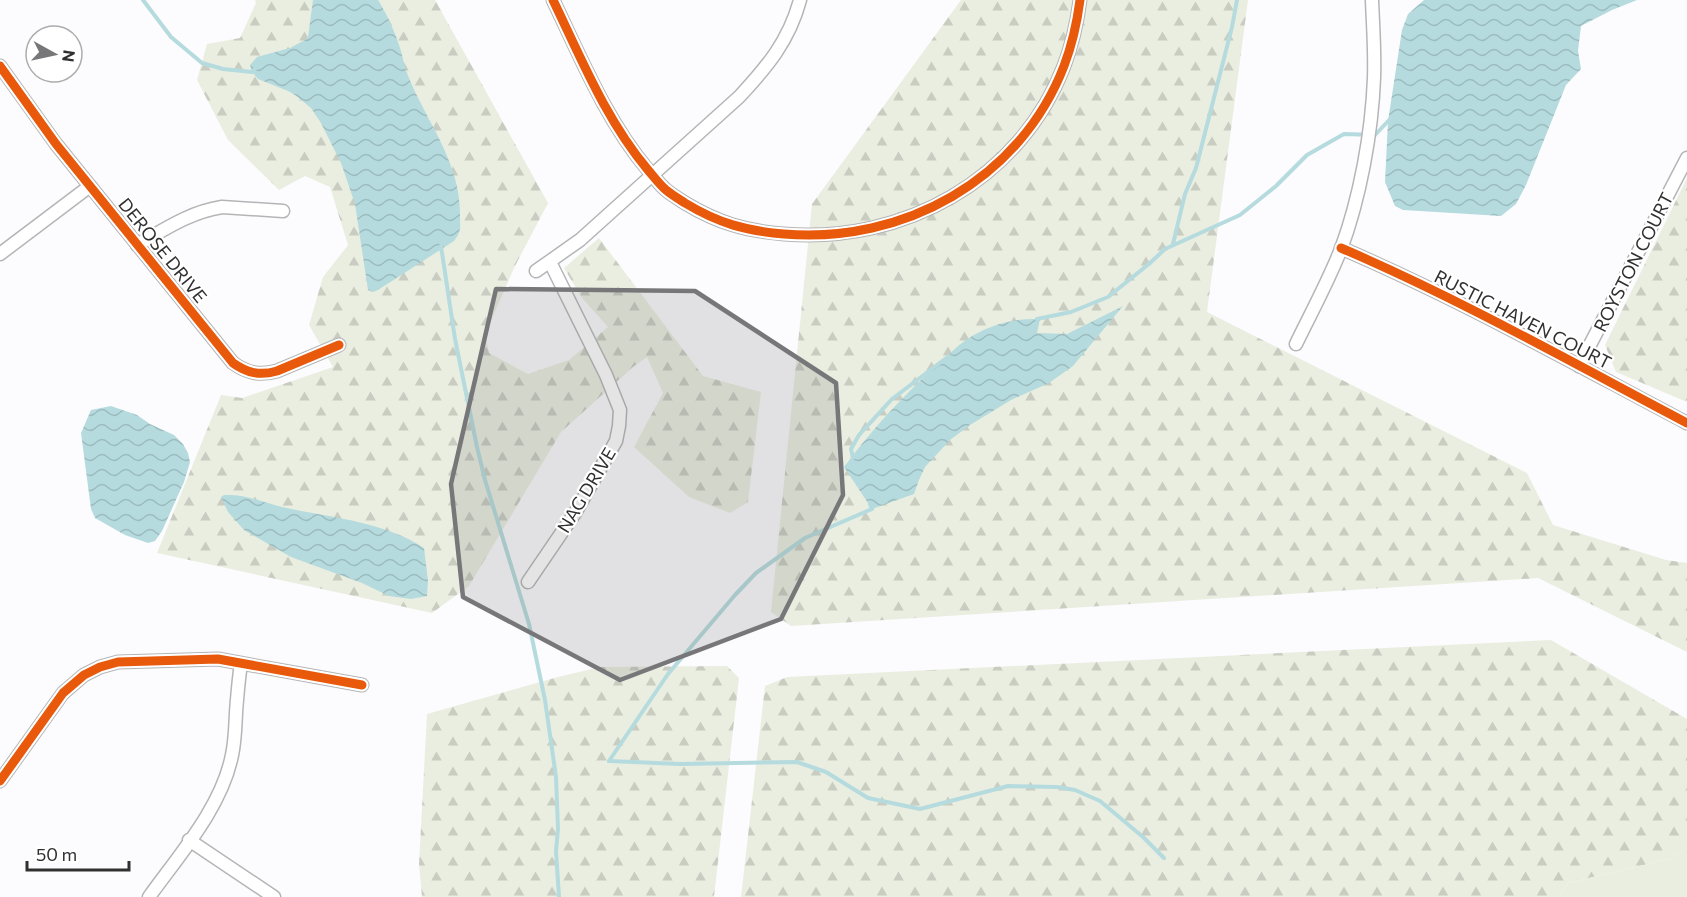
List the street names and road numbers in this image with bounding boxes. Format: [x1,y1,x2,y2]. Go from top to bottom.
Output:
street label: ROYSTON COURT [1588,189,1678,335]
street label: DEROSE DRIVE [114,193,212,307]
street label: RUSTIC HAVEN COURT [1431,265,1615,373]
street label: NAG DRIVE [552,443,620,537]

